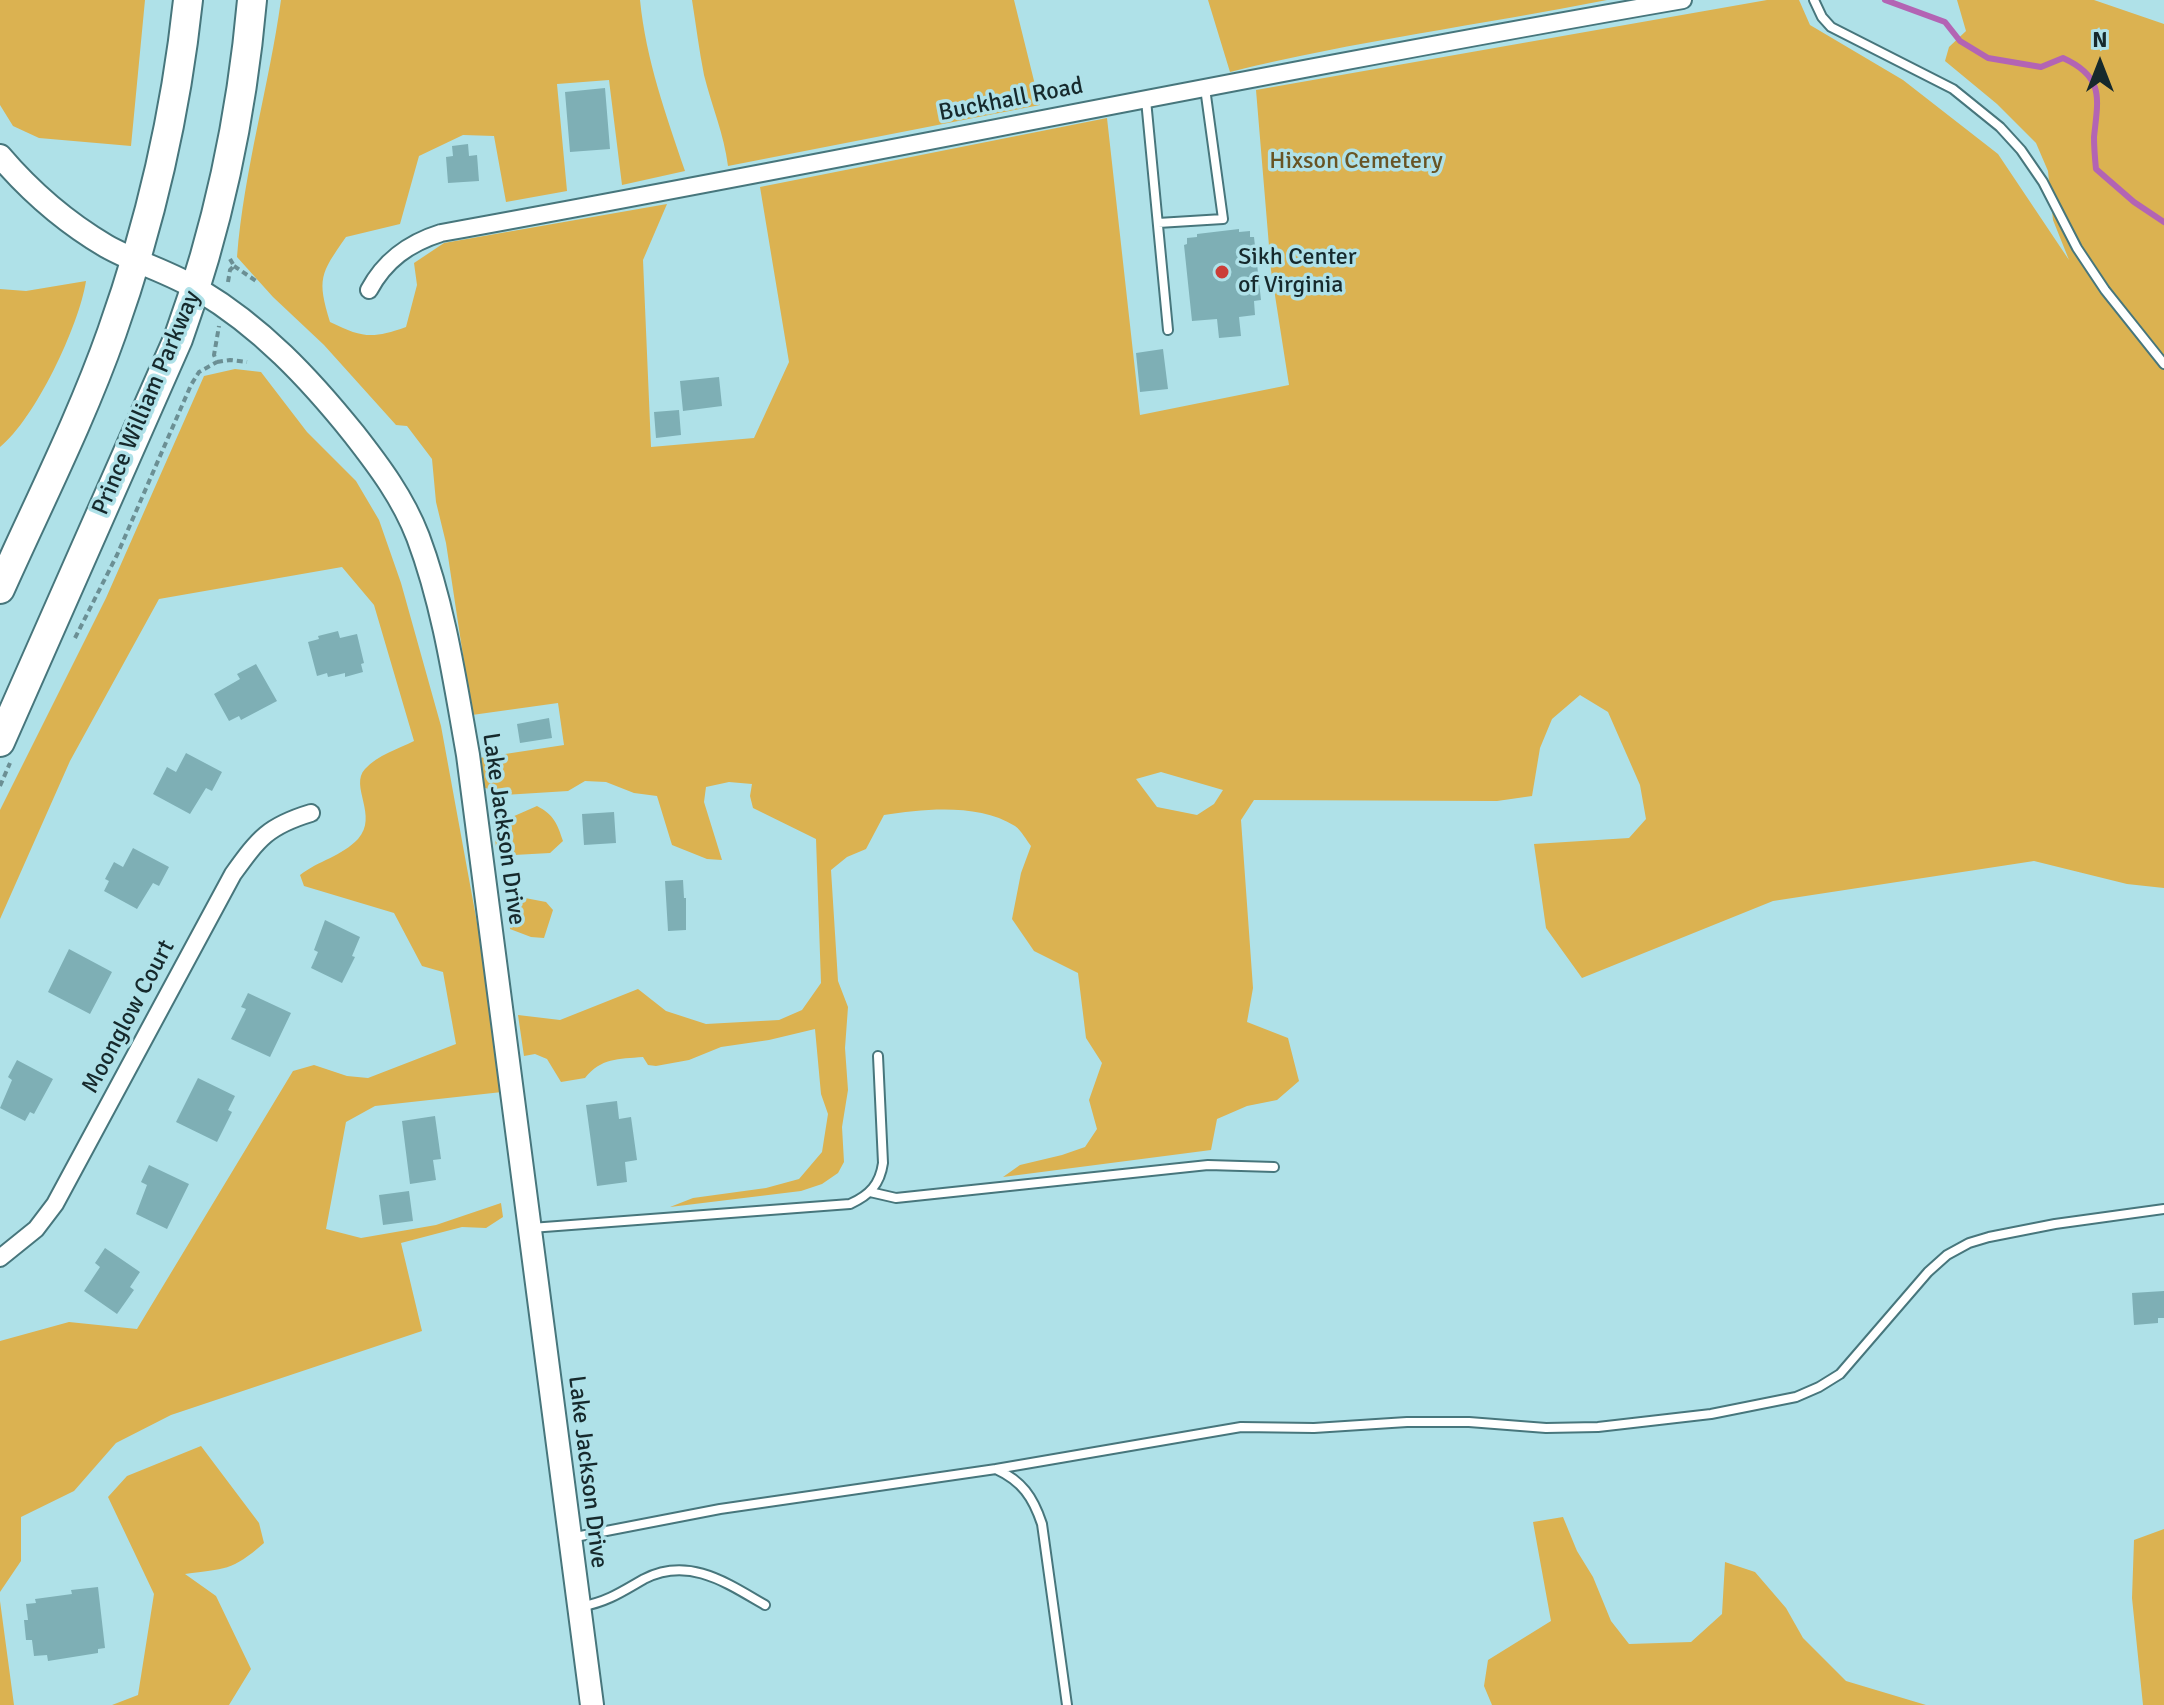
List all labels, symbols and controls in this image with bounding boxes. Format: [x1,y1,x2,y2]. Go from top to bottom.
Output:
north arrow [2060,24,2140,104]
text: N [2092,26,2108,53]
street label: Buckhall Road [936,72,1086,128]
park label: Hixson Cemetery [1269,148,1443,176]
place label: Sikh Center of Virginia [1238,244,1357,300]
marker: Sikh Center of Virginia [1213,263,1231,281]
street label: Prince William Parkway [87,287,207,519]
street label: Lake Jackson Drive [475,731,531,927]
street label: Moonglow Court [77,935,181,1099]
street label: Lake Jackson Drive [561,1374,613,1570]

